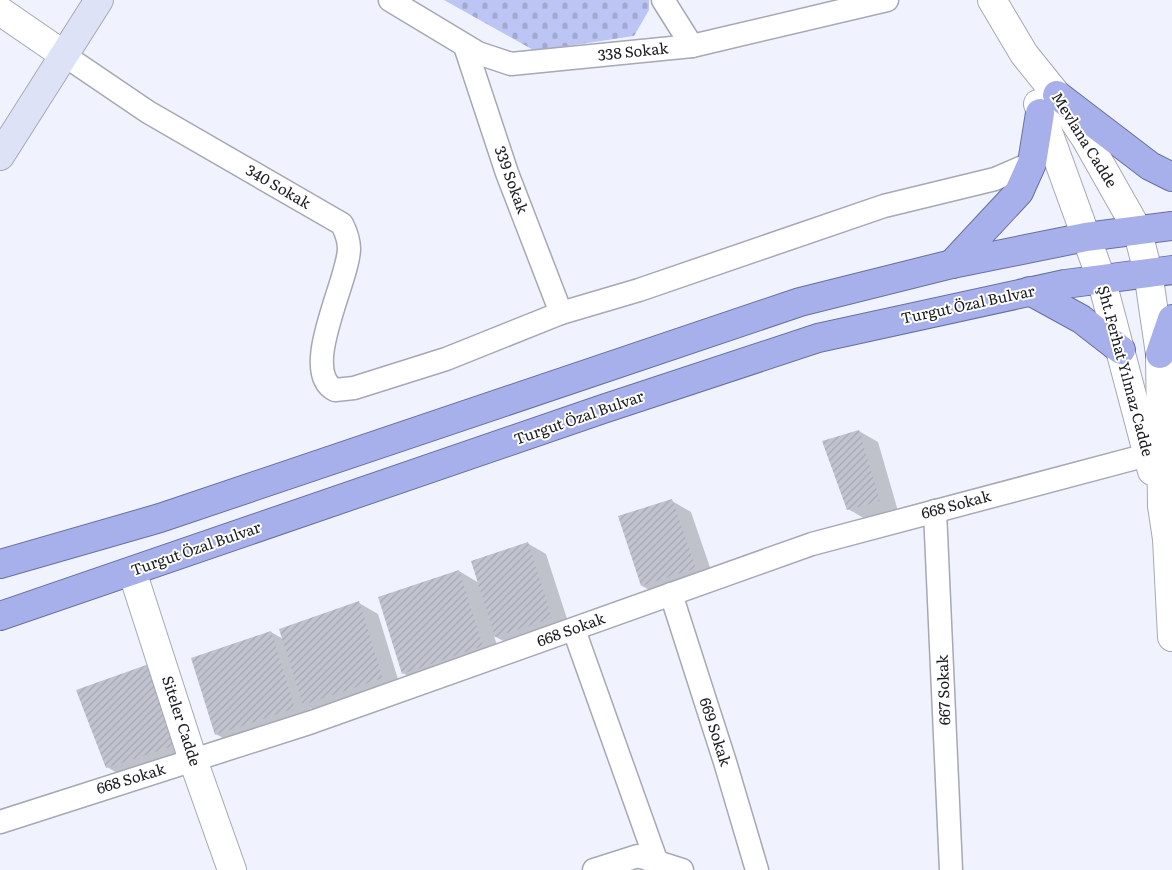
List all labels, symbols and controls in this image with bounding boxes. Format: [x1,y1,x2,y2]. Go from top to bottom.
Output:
street label: 338 Sokak [596,35,670,66]
street label: Mevlana Cadde [1047,87,1124,192]
street label: 339 Sokak [490,142,536,217]
street label: 340 Sokak [242,158,316,214]
street label: Turgut Özal Bulvar [899,278,1037,329]
street label: Şht.Ferhat Yılmaz Cadde [1093,283,1160,459]
street label: Turgut Özal Bulvar [510,384,647,450]
street label: 668 Sokak [918,483,994,524]
street label: Turgut Özal Bulvar [127,515,264,581]
street label: 668 Sokak [533,605,609,652]
street label: 667 Sokak [930,654,955,726]
street label: Siteler Cadde [157,672,208,769]
street label: 669 Sokak [695,694,739,770]
street label: 668 Sokak [93,756,169,799]

